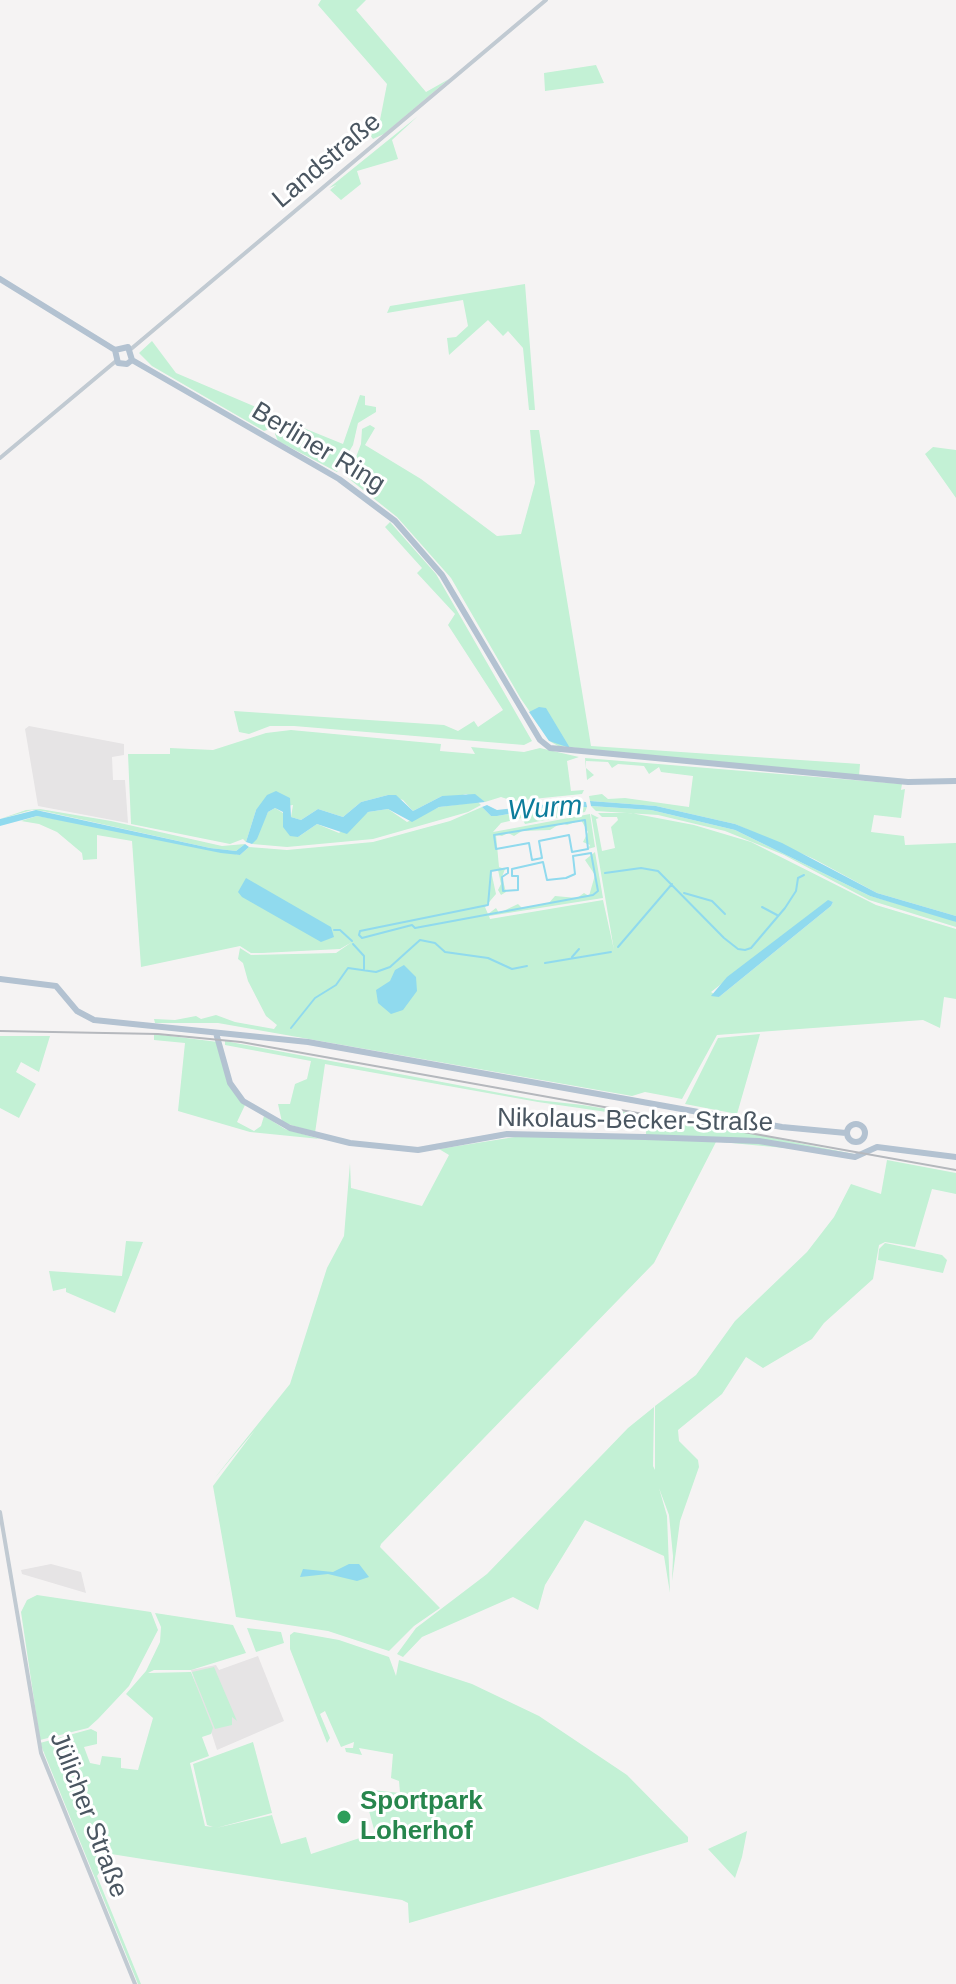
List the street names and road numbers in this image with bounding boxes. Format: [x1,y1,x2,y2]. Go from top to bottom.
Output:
street label: Landstraße [267,107,387,215]
street label: Berliner Ring [246,396,390,500]
street label: Nikolaus-Becker-Straße [497,1103,773,1139]
street label: Jülicher Straße [42,1728,134,1902]

